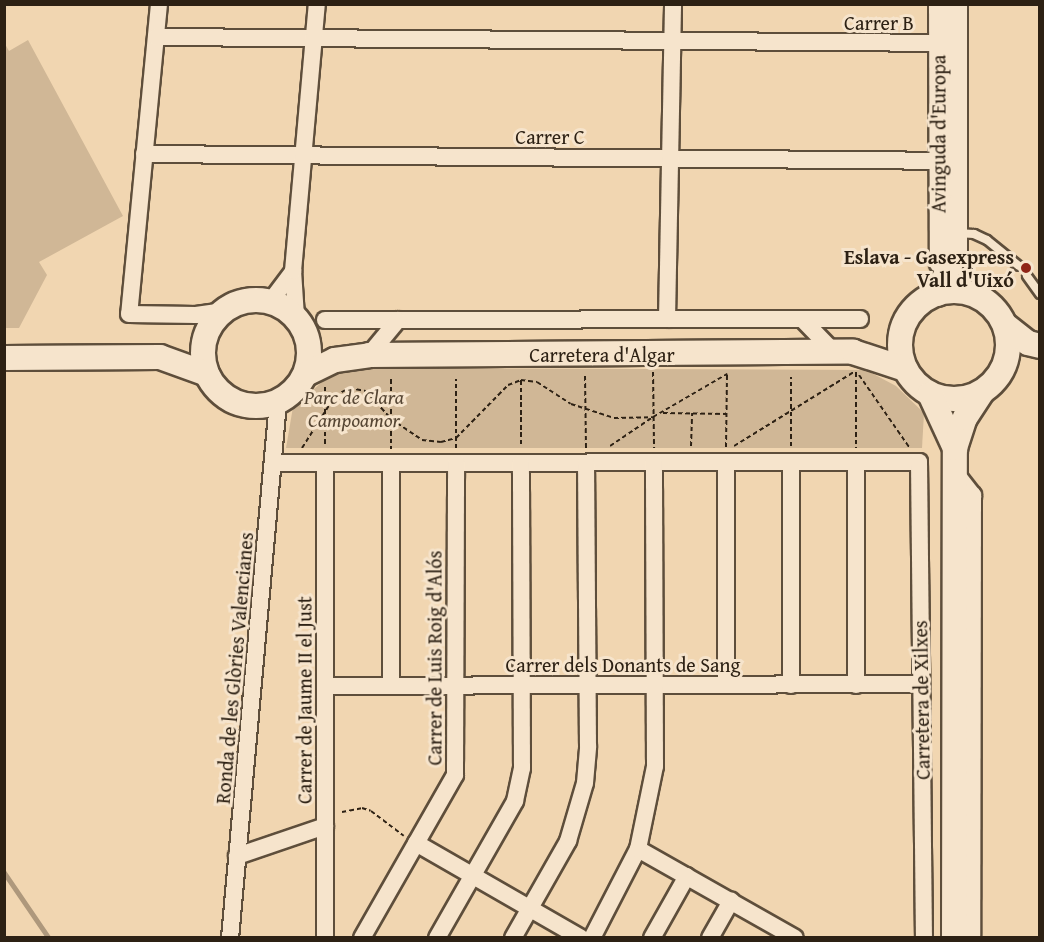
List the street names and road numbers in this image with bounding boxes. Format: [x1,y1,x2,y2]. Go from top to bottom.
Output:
street label: Carrer B [844,10,914,34]
street label: Avinguda d'Europa [926,55,950,213]
street label: Carrer C [515,124,585,148]
street label: Carretera d'Algar [529,342,675,366]
street label: Ronda de les Glòries Valencianes [210,531,258,805]
street label: Carrer de Luis Roig d'Alós [422,551,446,765]
street label: Carrer de Jaume II el Just [292,596,316,804]
street label: Carretera de Xilxes [908,620,934,780]
street label: Carrer dels Donants de Sang [505,652,741,676]

